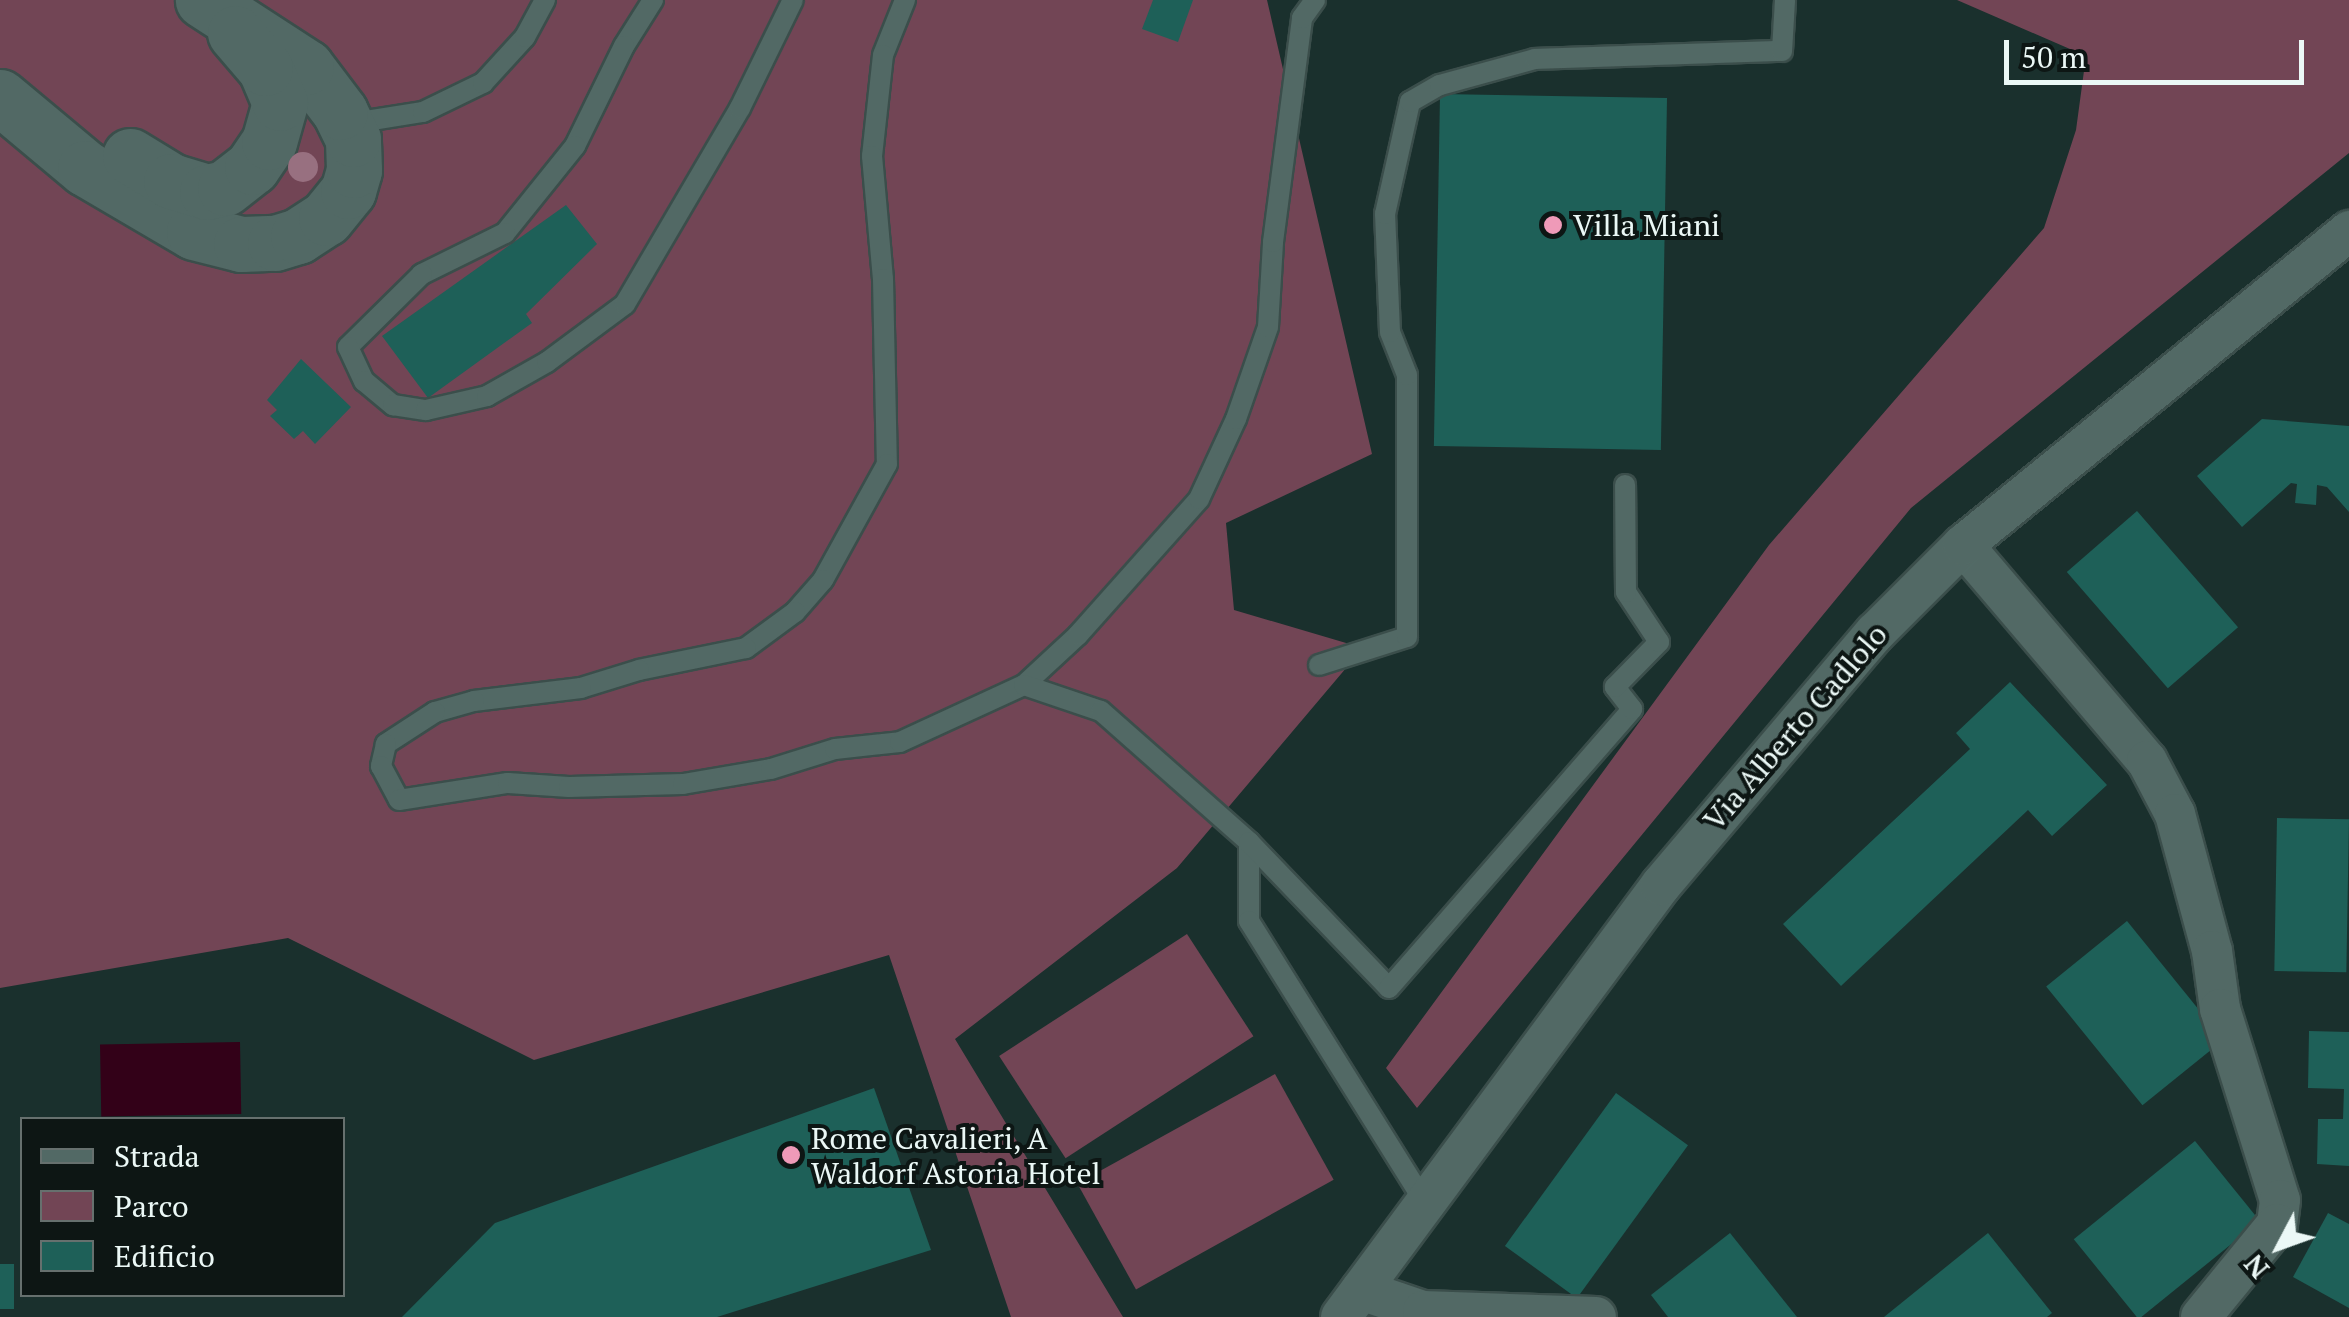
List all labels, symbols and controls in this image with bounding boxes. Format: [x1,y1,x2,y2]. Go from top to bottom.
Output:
scale bar [2009,20,2309,82]
text: 50 m [2021,37,2086,77]
place label: Villa Miani [1573,207,1720,243]
marker: Villa Miani [1542,214,1564,236]
street label: Via Alberto Cadlolo [1696,616,1894,838]
legend [20,1117,345,1297]
place label: Rome Cavalieri, A Waldorf Astoria Hotel [811,1120,1101,1190]
text: Strada [114,1136,200,1176]
marker: Rome Cavalieri, A Waldorf Astoria Hotel [780,1144,802,1166]
text: Parco [114,1186,189,1226]
north arrow [2229,1197,2329,1297]
text: Edificio [114,1236,215,1276]
text: N [2235,1247,2277,1287]

